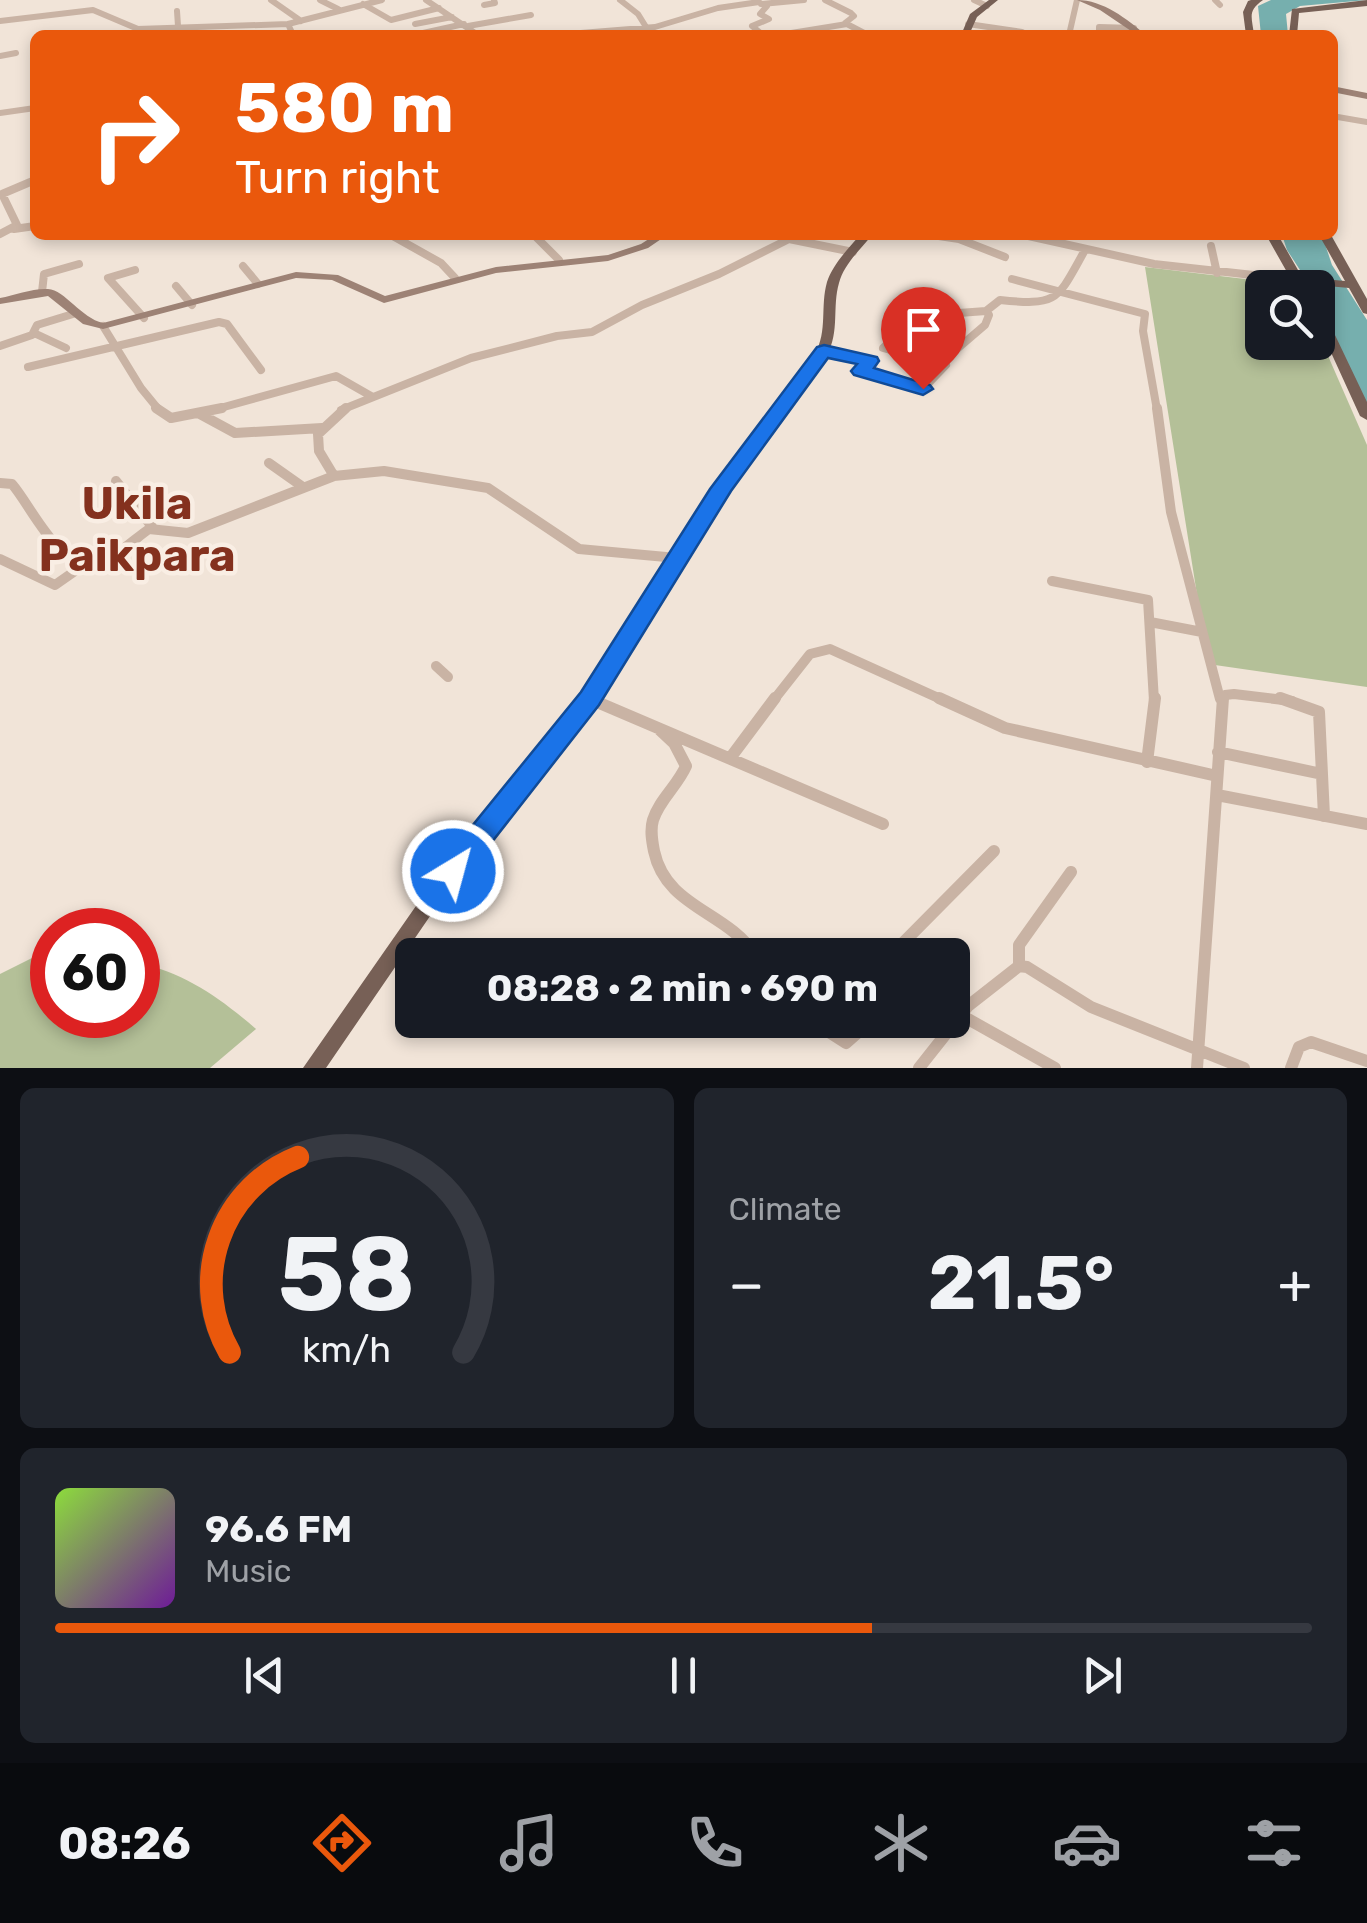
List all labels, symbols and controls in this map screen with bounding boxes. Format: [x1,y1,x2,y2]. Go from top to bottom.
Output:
text: 580 m [235,67,454,150]
icon: right [70,70,200,200]
text: Turn right [235,151,439,204]
map controls [1245,270,1335,360]
button: search [1245,270,1335,360]
pin [881,287,966,390]
icon: arrive [896,302,951,357]
district label: Ukila Paikpara [38,477,236,582]
position arrow [401,819,505,923]
speed limit sign: 60 [30,908,160,1038]
text: 08:28 · 2 min · 690 m [487,965,878,1011]
text: Climate [729,1190,842,1228]
text: 58 [278,1213,416,1336]
text: 21.5° [928,1239,1114,1328]
text: − [729,1252,764,1317]
text: + [1278,1252,1312,1317]
text: km/h [302,1329,391,1371]
text: 96.6 FM [205,1506,352,1552]
text: Music [205,1552,291,1590]
icon: previous [237,1648,292,1703]
icon: pause [656,1648,711,1703]
icon: next [1075,1648,1130,1703]
icon: directions [307,1808,377,1878]
icon: music [494,1808,564,1878]
icon: phone [680,1808,750,1878]
icon: climate [866,1808,936,1878]
icon: car [1052,1808,1122,1878]
icon: filters [1239,1808,1309,1878]
text: 08:26 [58,1817,191,1870]

